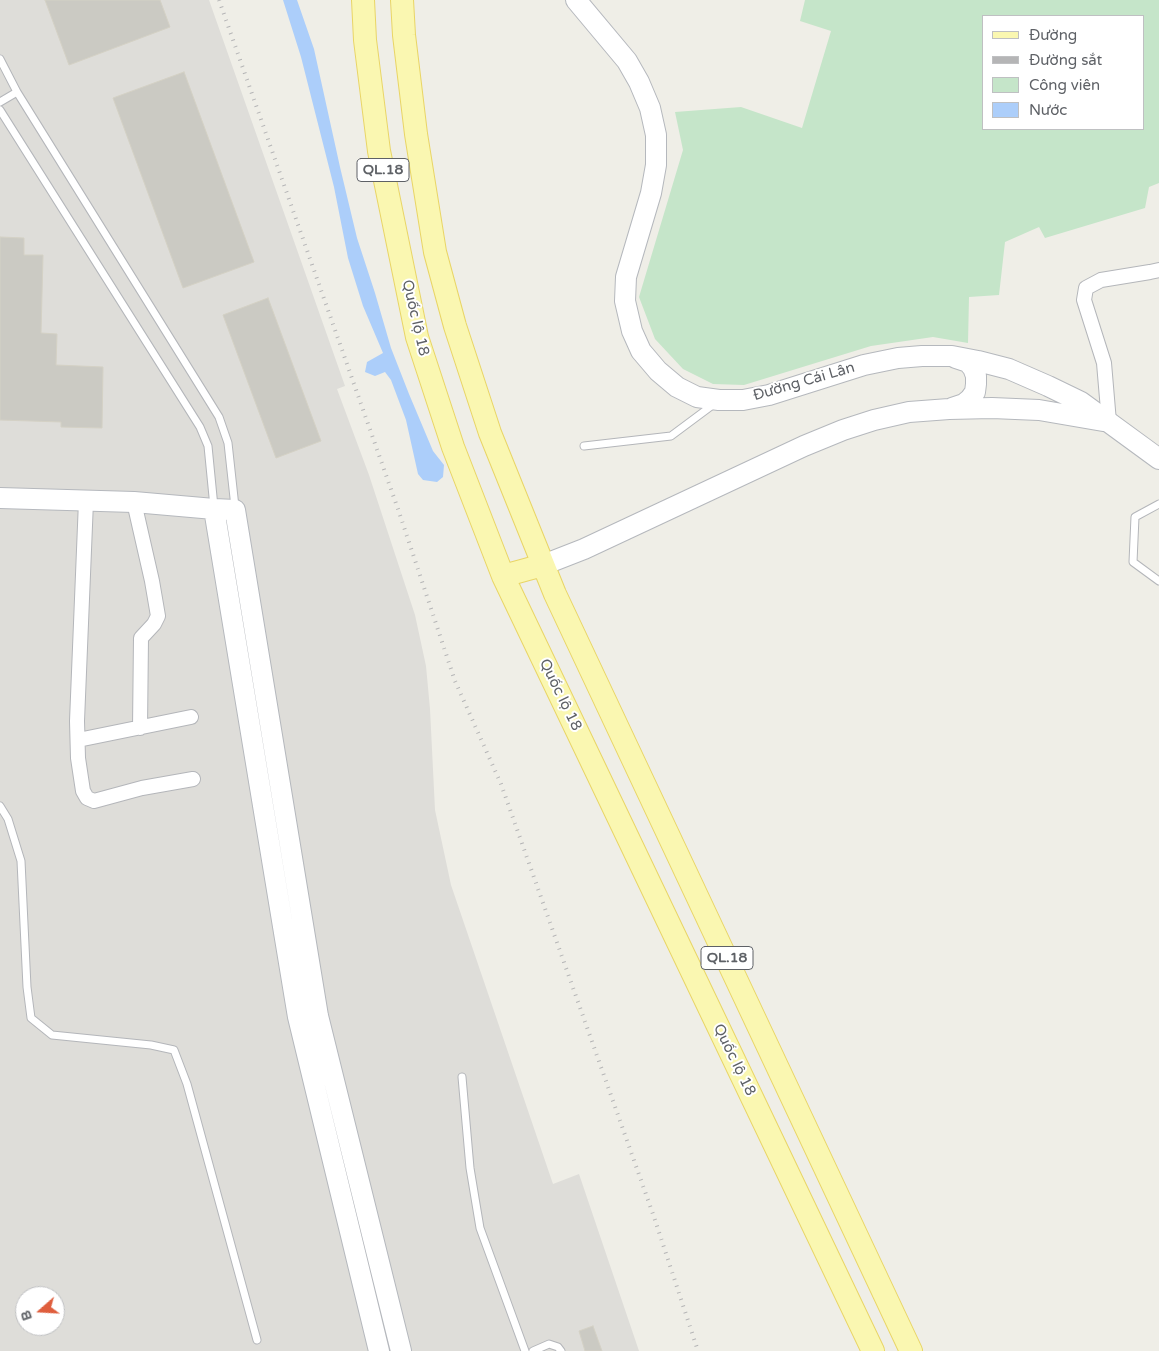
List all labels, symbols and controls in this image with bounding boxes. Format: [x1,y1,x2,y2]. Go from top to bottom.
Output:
legend [982,15,1144,130]
text: Đường [1029,26,1077,44]
text: Đường sắt [1029,51,1102,69]
text: Công viên [1029,76,1100,94]
text: Nước [1029,101,1067,119]
road number: QL.18 [357,158,409,182]
street label: Quốc lộ 18 [397,278,433,358]
street label: Đường Cái Lân [751,359,857,405]
street label: Quốc lộ 18 [535,656,585,734]
road number: QL.18 [701,946,753,970]
street label: Quốc lộ 18 [709,1021,759,1099]
north arrow [15,1286,65,1336]
text: B [17,1308,36,1323]

